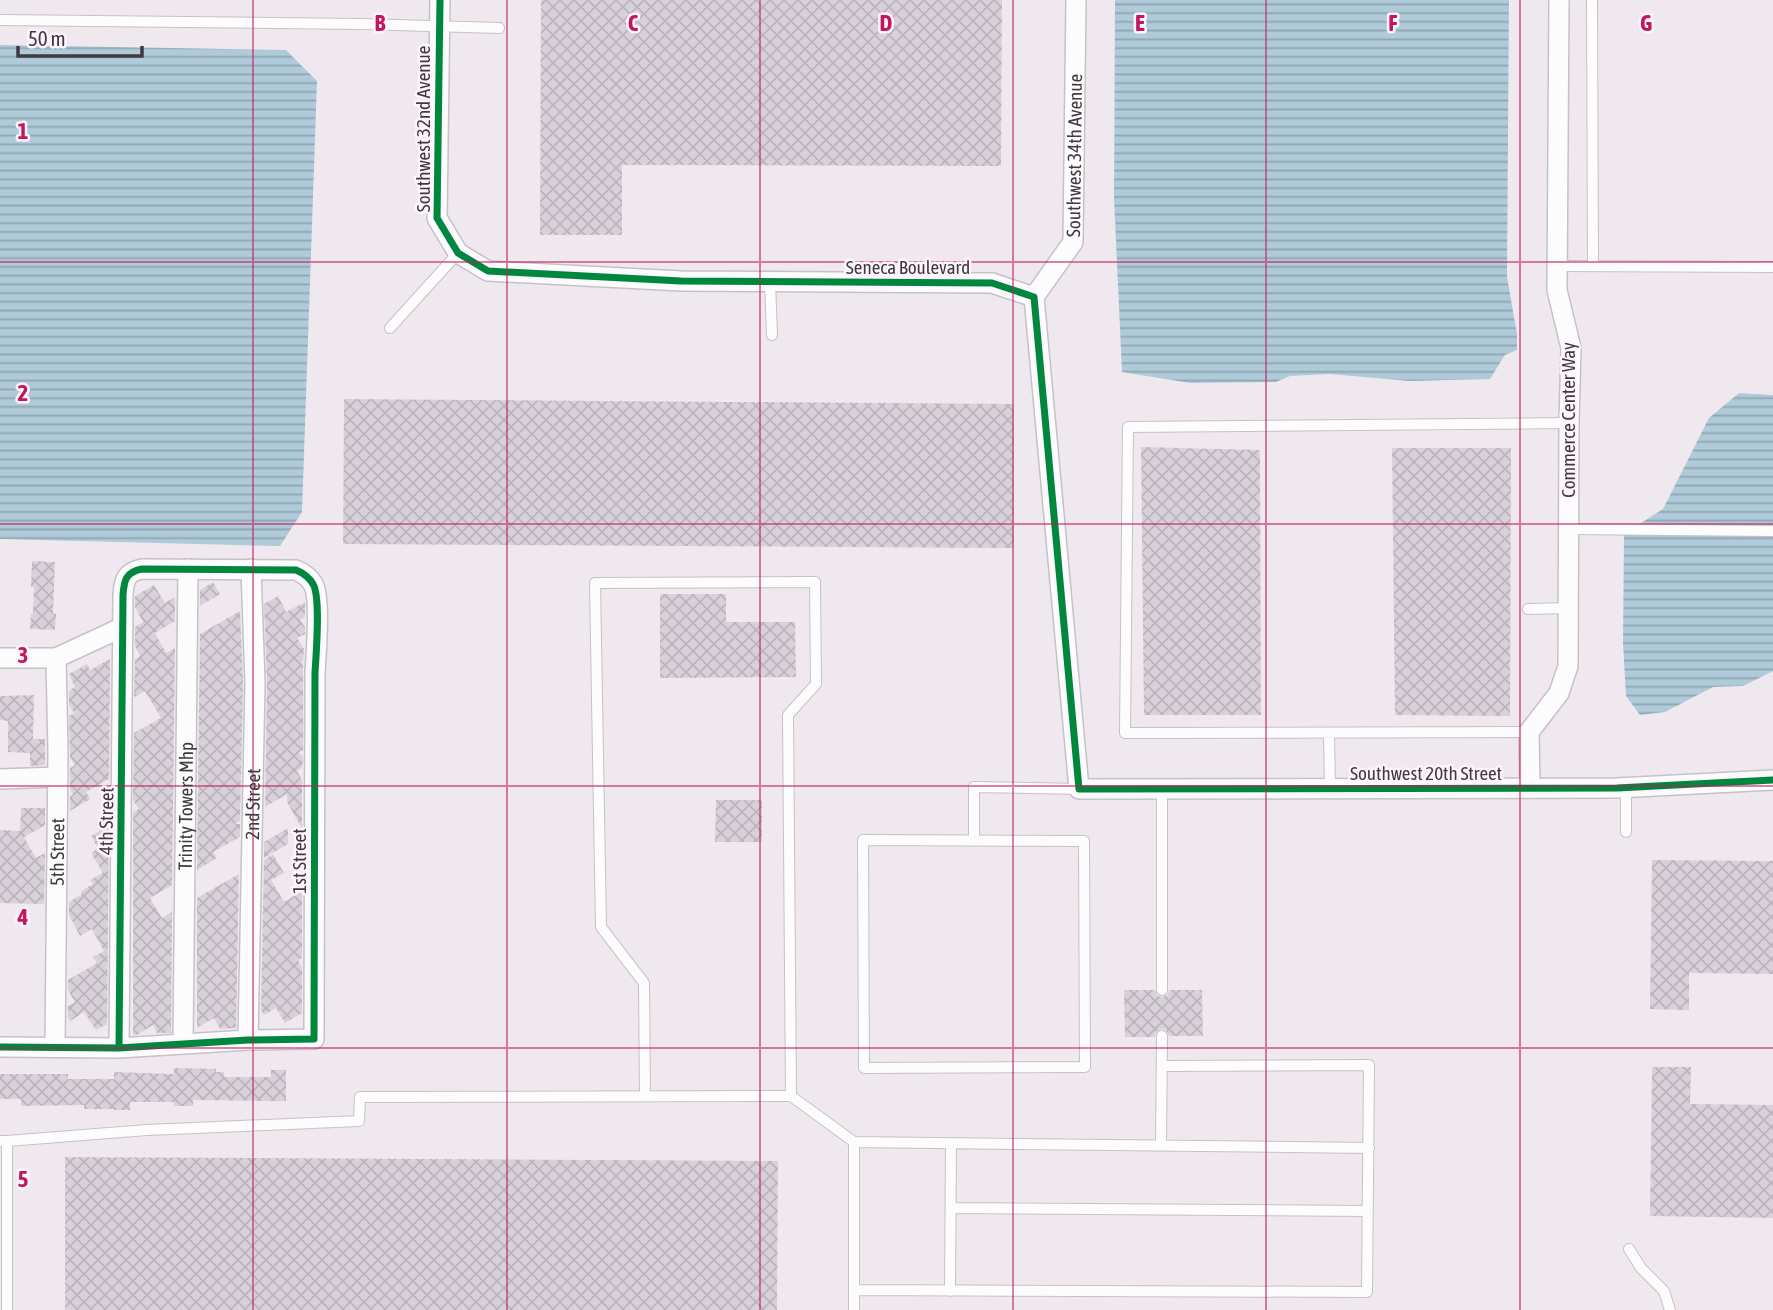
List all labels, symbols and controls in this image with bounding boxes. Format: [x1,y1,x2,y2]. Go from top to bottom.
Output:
text: B [375,10,386,36]
text: C [628,10,639,36]
text: D [880,10,893,36]
text: E [1135,10,1145,36]
text: F [1388,10,1398,36]
text: G [1640,10,1652,36]
scale bar [18,14,142,58]
text: 50 m [28,26,66,50]
street label: Southwest 32nd Avenue [412,46,434,212]
street label: Southwest 34th Avenue [1062,74,1086,237]
text: 1 [18,118,29,144]
street label: Seneca Boulevard [846,256,970,278]
street label: Commerce Center Way [1557,342,1579,498]
text: 2 [18,380,28,406]
text: 3 [18,642,28,668]
street label: Trinity Towers Mhp [174,742,197,870]
street label: Southwest 20th Street [1350,762,1502,784]
street label: 2nd Street [241,768,264,840]
street label: 4th Street [94,787,118,855]
street label: 5th Street [46,818,68,886]
street label: 1st Street [288,828,310,894]
text: 4 [17,904,29,930]
text: 5 [18,1166,29,1192]

